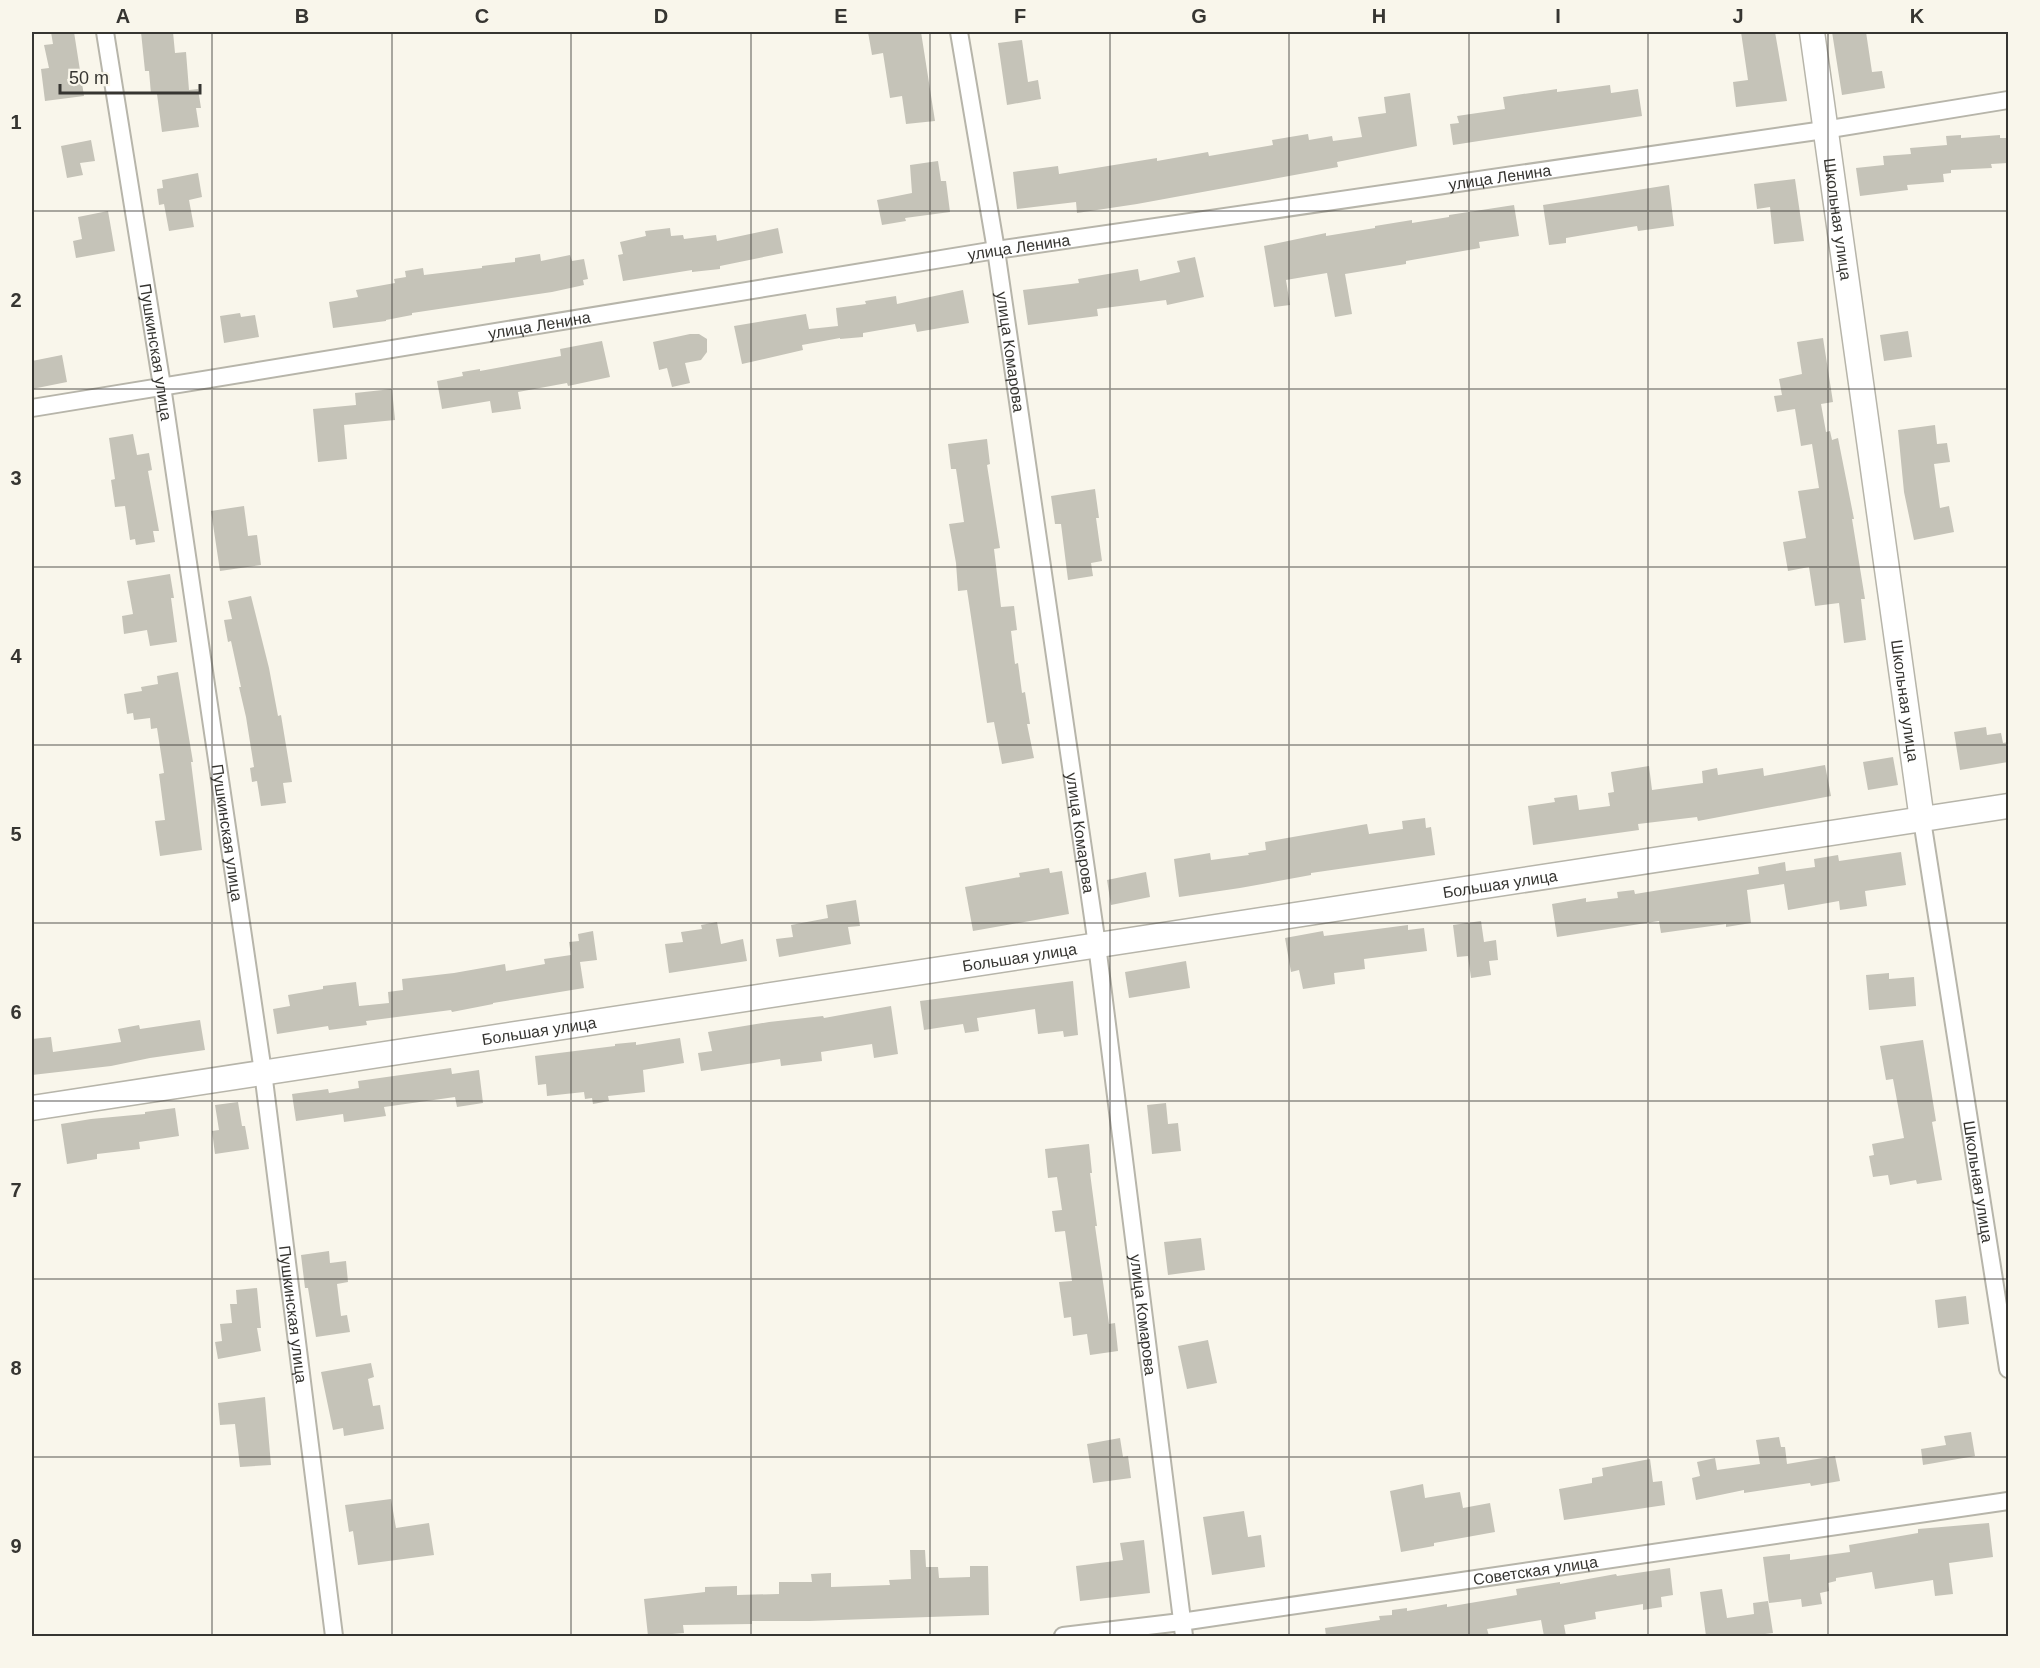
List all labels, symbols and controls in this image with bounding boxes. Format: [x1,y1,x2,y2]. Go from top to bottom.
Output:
text: A [116,5,130,27]
text: B [295,5,309,27]
text: C [475,5,489,27]
text: D [654,5,668,27]
text: E [834,5,848,27]
text: F [1014,5,1026,27]
text: G [1191,5,1207,27]
text: H [1372,5,1386,27]
text: I [1555,5,1561,27]
text: J [1732,5,1744,27]
text: K [1910,5,1925,27]
scale bar [60,57,200,95]
text: 50 m [69,68,109,88]
text: 1 [10,111,22,133]
street label: Школьная улица [1821,157,1855,281]
street label: улица Ленина [1448,162,1552,193]
street label: улица Ленина [967,231,1071,264]
street label: Пушкинская улица [137,282,175,422]
text: 2 [10,289,22,311]
street label: улица Комарова [993,290,1027,413]
street label: улица Ленина [487,309,592,342]
text: 3 [10,467,22,489]
street label: Школьная улица [1888,639,1922,763]
text: 4 [10,645,22,667]
street label: Пушкинская улица [209,763,246,903]
street label: улица Комарова [1063,771,1097,894]
text: 5 [10,823,22,845]
street label: Большая улица [1442,867,1559,901]
street label: Большая улица [961,940,1078,975]
text: 6 [10,1001,22,1023]
street label: Большая улица [481,1014,598,1048]
street label: Школьная улица [1960,1120,1996,1244]
text: 7 [10,1179,22,1201]
street label: Пушкинская улица [276,1244,310,1384]
street label: улица Комарова [1127,1253,1159,1376]
text: 8 [10,1357,22,1379]
text: 9 [10,1535,22,1557]
street label: Советская улица [1472,1553,1599,1588]

